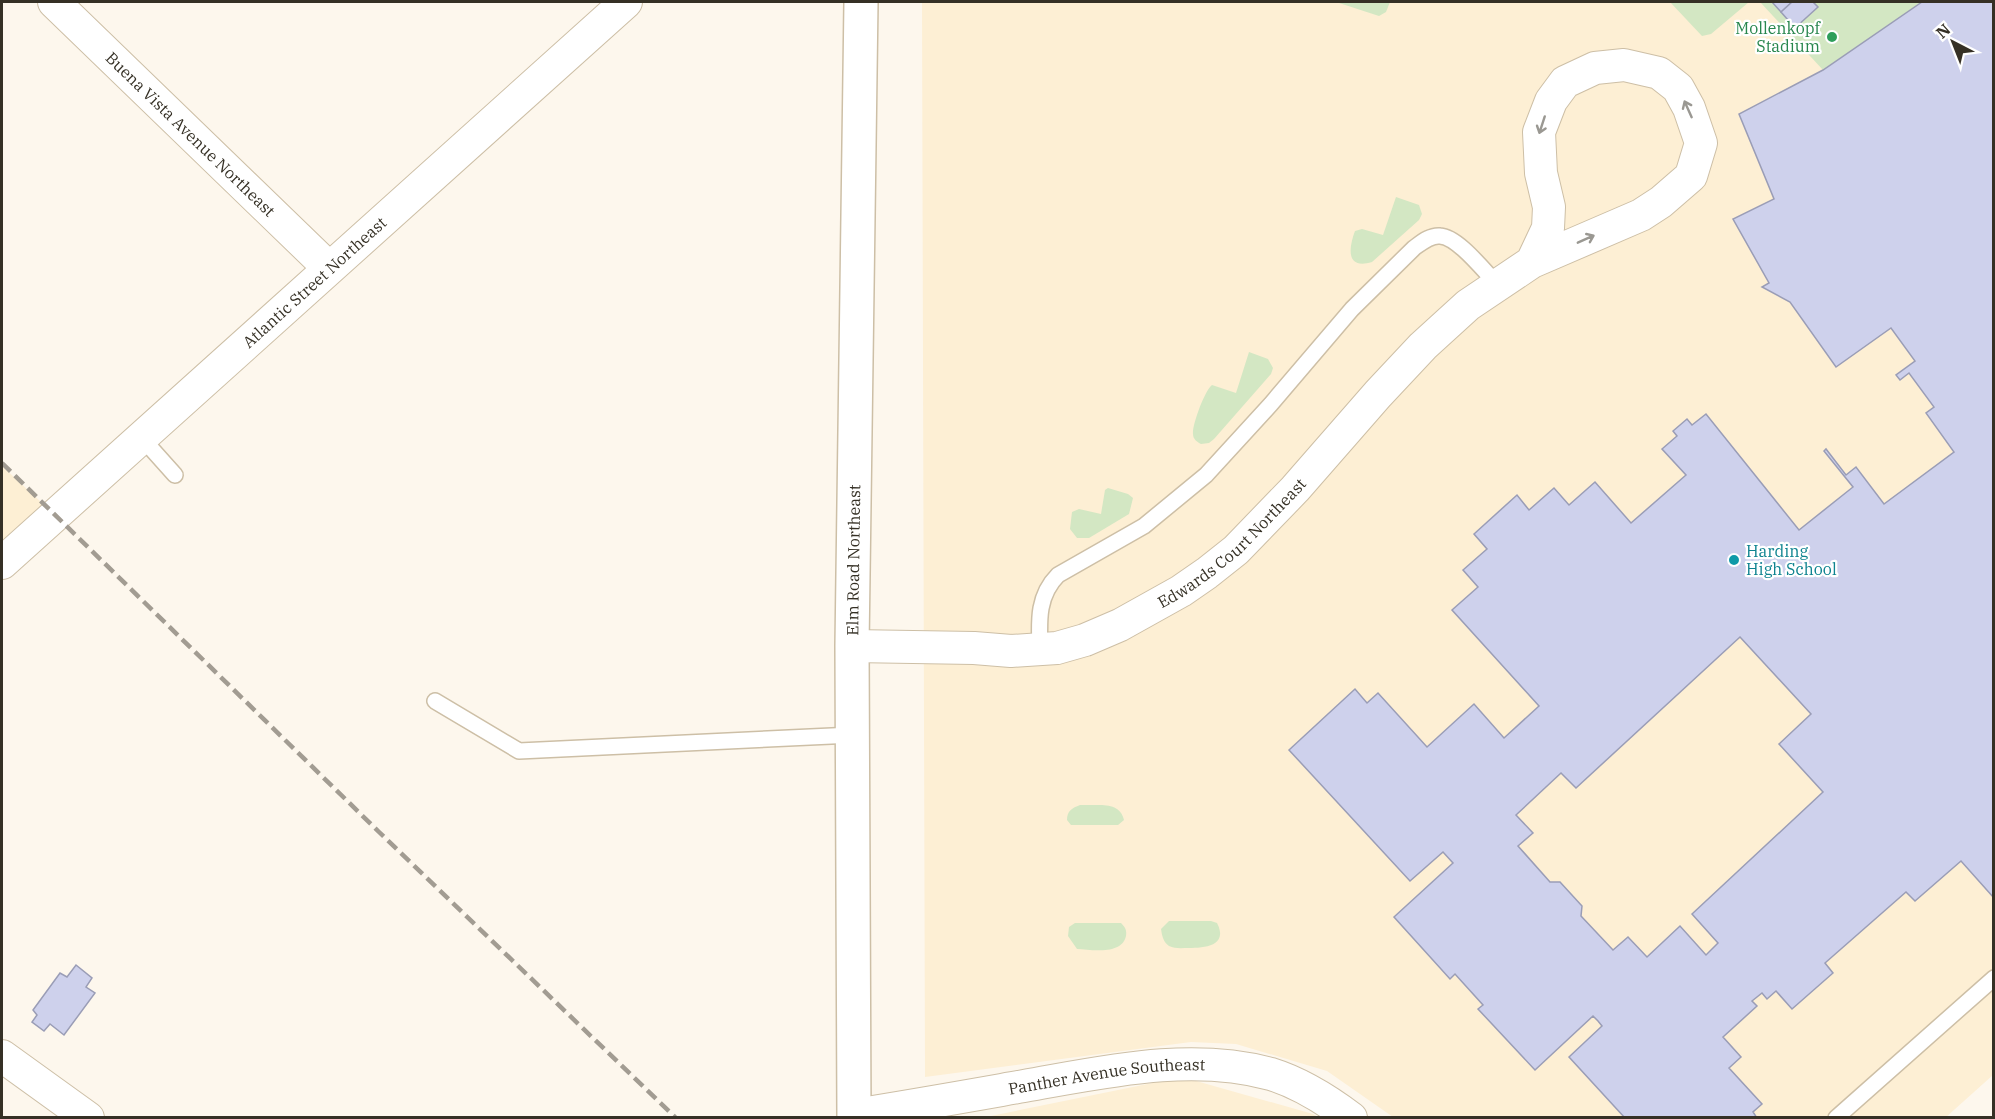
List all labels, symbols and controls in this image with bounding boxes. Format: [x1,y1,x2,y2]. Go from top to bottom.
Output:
north arrow [1923,12,1983,72]
place label: Mollenkopf Stadium [1735,18,1822,56]
text: N [1932,19,1954,43]
marker: Mollenkopf Stadium [1825,30,1839,44]
street label: Buena Vista Avenue Northeast [102,48,280,221]
one-way arrow [1682,100,1693,118]
one-way arrow [1536,115,1547,134]
street label: Atlantic Street Northeast [238,212,391,352]
one-way arrow [1576,233,1594,245]
street label: Edwards Court Northeast [1154,474,1310,612]
street label: Elm Road Northeast [842,484,864,636]
place label: Harding High School [1746,541,1837,579]
marker: Harding High School [1727,553,1741,567]
street label: Panther Avenue Southeast [1007,1054,1206,1099]

